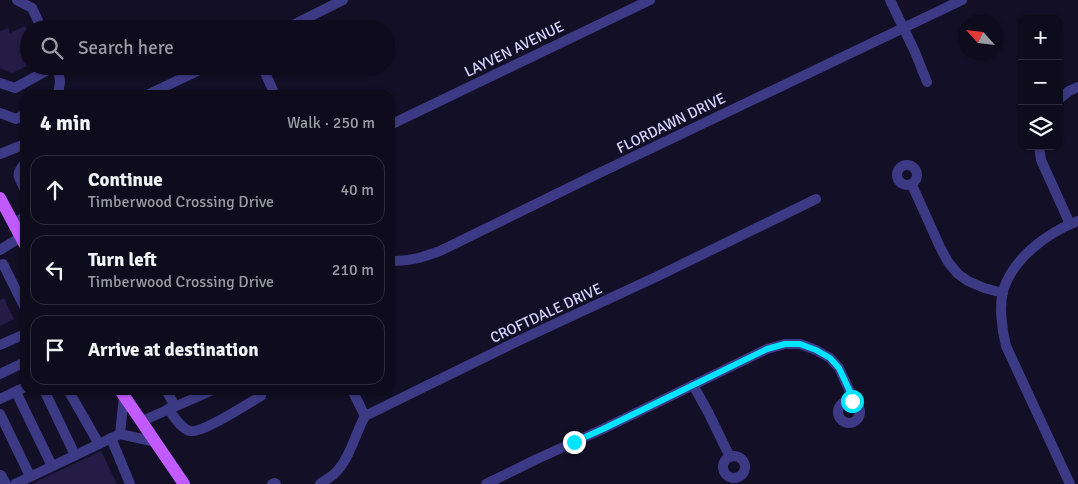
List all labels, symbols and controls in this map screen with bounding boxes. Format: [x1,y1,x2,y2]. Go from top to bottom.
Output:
north arrow [958,15,1003,60]
map controls [1018,15,1063,150]
button: + [1018,15,1063,60]
street label: LAYVEN AVENUE [461,17,567,81]
search box [20,20,395,75]
icon: search [38,34,66,62]
text: Search here [78,36,174,60]
button: − [1018,60,1063,105]
street label: FLORDAWN DRIVE [614,89,728,157]
button: layers [1018,105,1063,150]
text: 4 min [40,110,91,136]
text: Walk · 250 m [287,113,375,133]
text: Continue [88,168,163,192]
icon: ahead [41,176,69,204]
text: 40 m [340,180,374,200]
text: Timberwood Crossing Drive [88,192,274,212]
text: Turn left [88,248,157,272]
icon: left [41,256,69,284]
text: 210 m [332,260,374,280]
text: Timberwood Crossing Drive [88,272,274,292]
street label: CROFTDALE DRIVE [487,279,605,347]
icon: arrive [41,336,69,364]
text: Arrive at destination [88,338,259,362]
route start [841,390,864,413]
route end [563,431,586,454]

